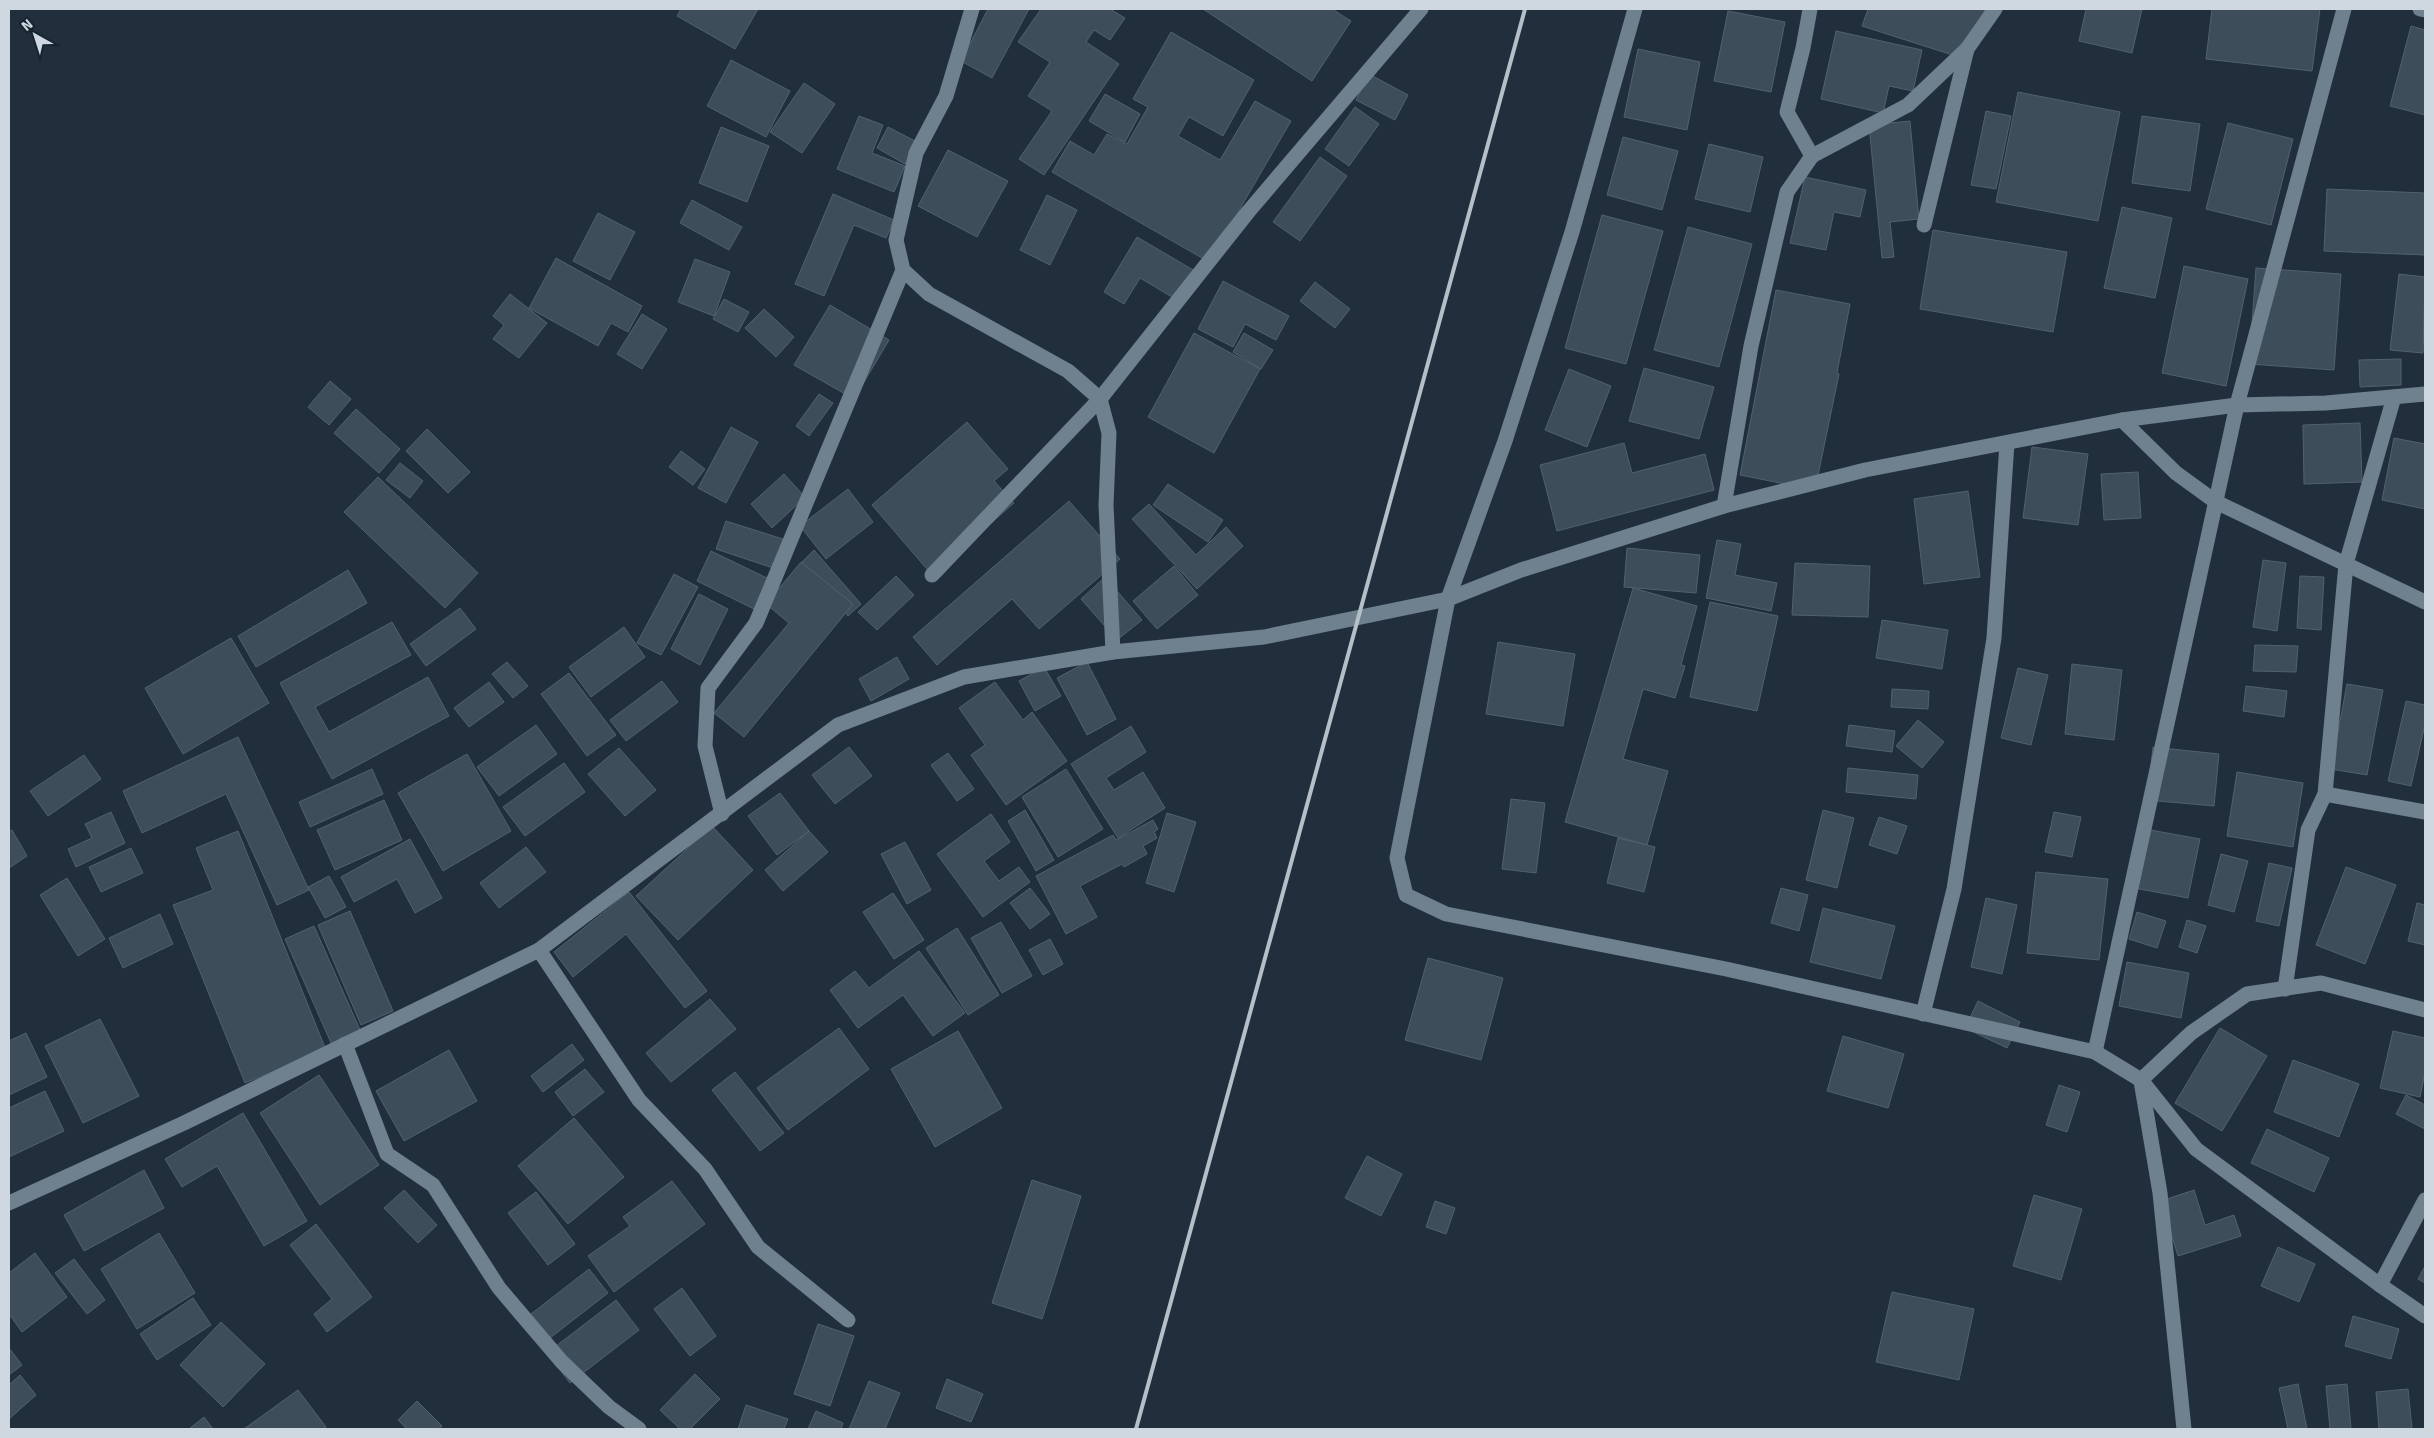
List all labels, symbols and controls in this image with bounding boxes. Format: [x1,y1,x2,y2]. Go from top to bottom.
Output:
north arrow [10,10,60,60]
text: N [18,16,36,35]

